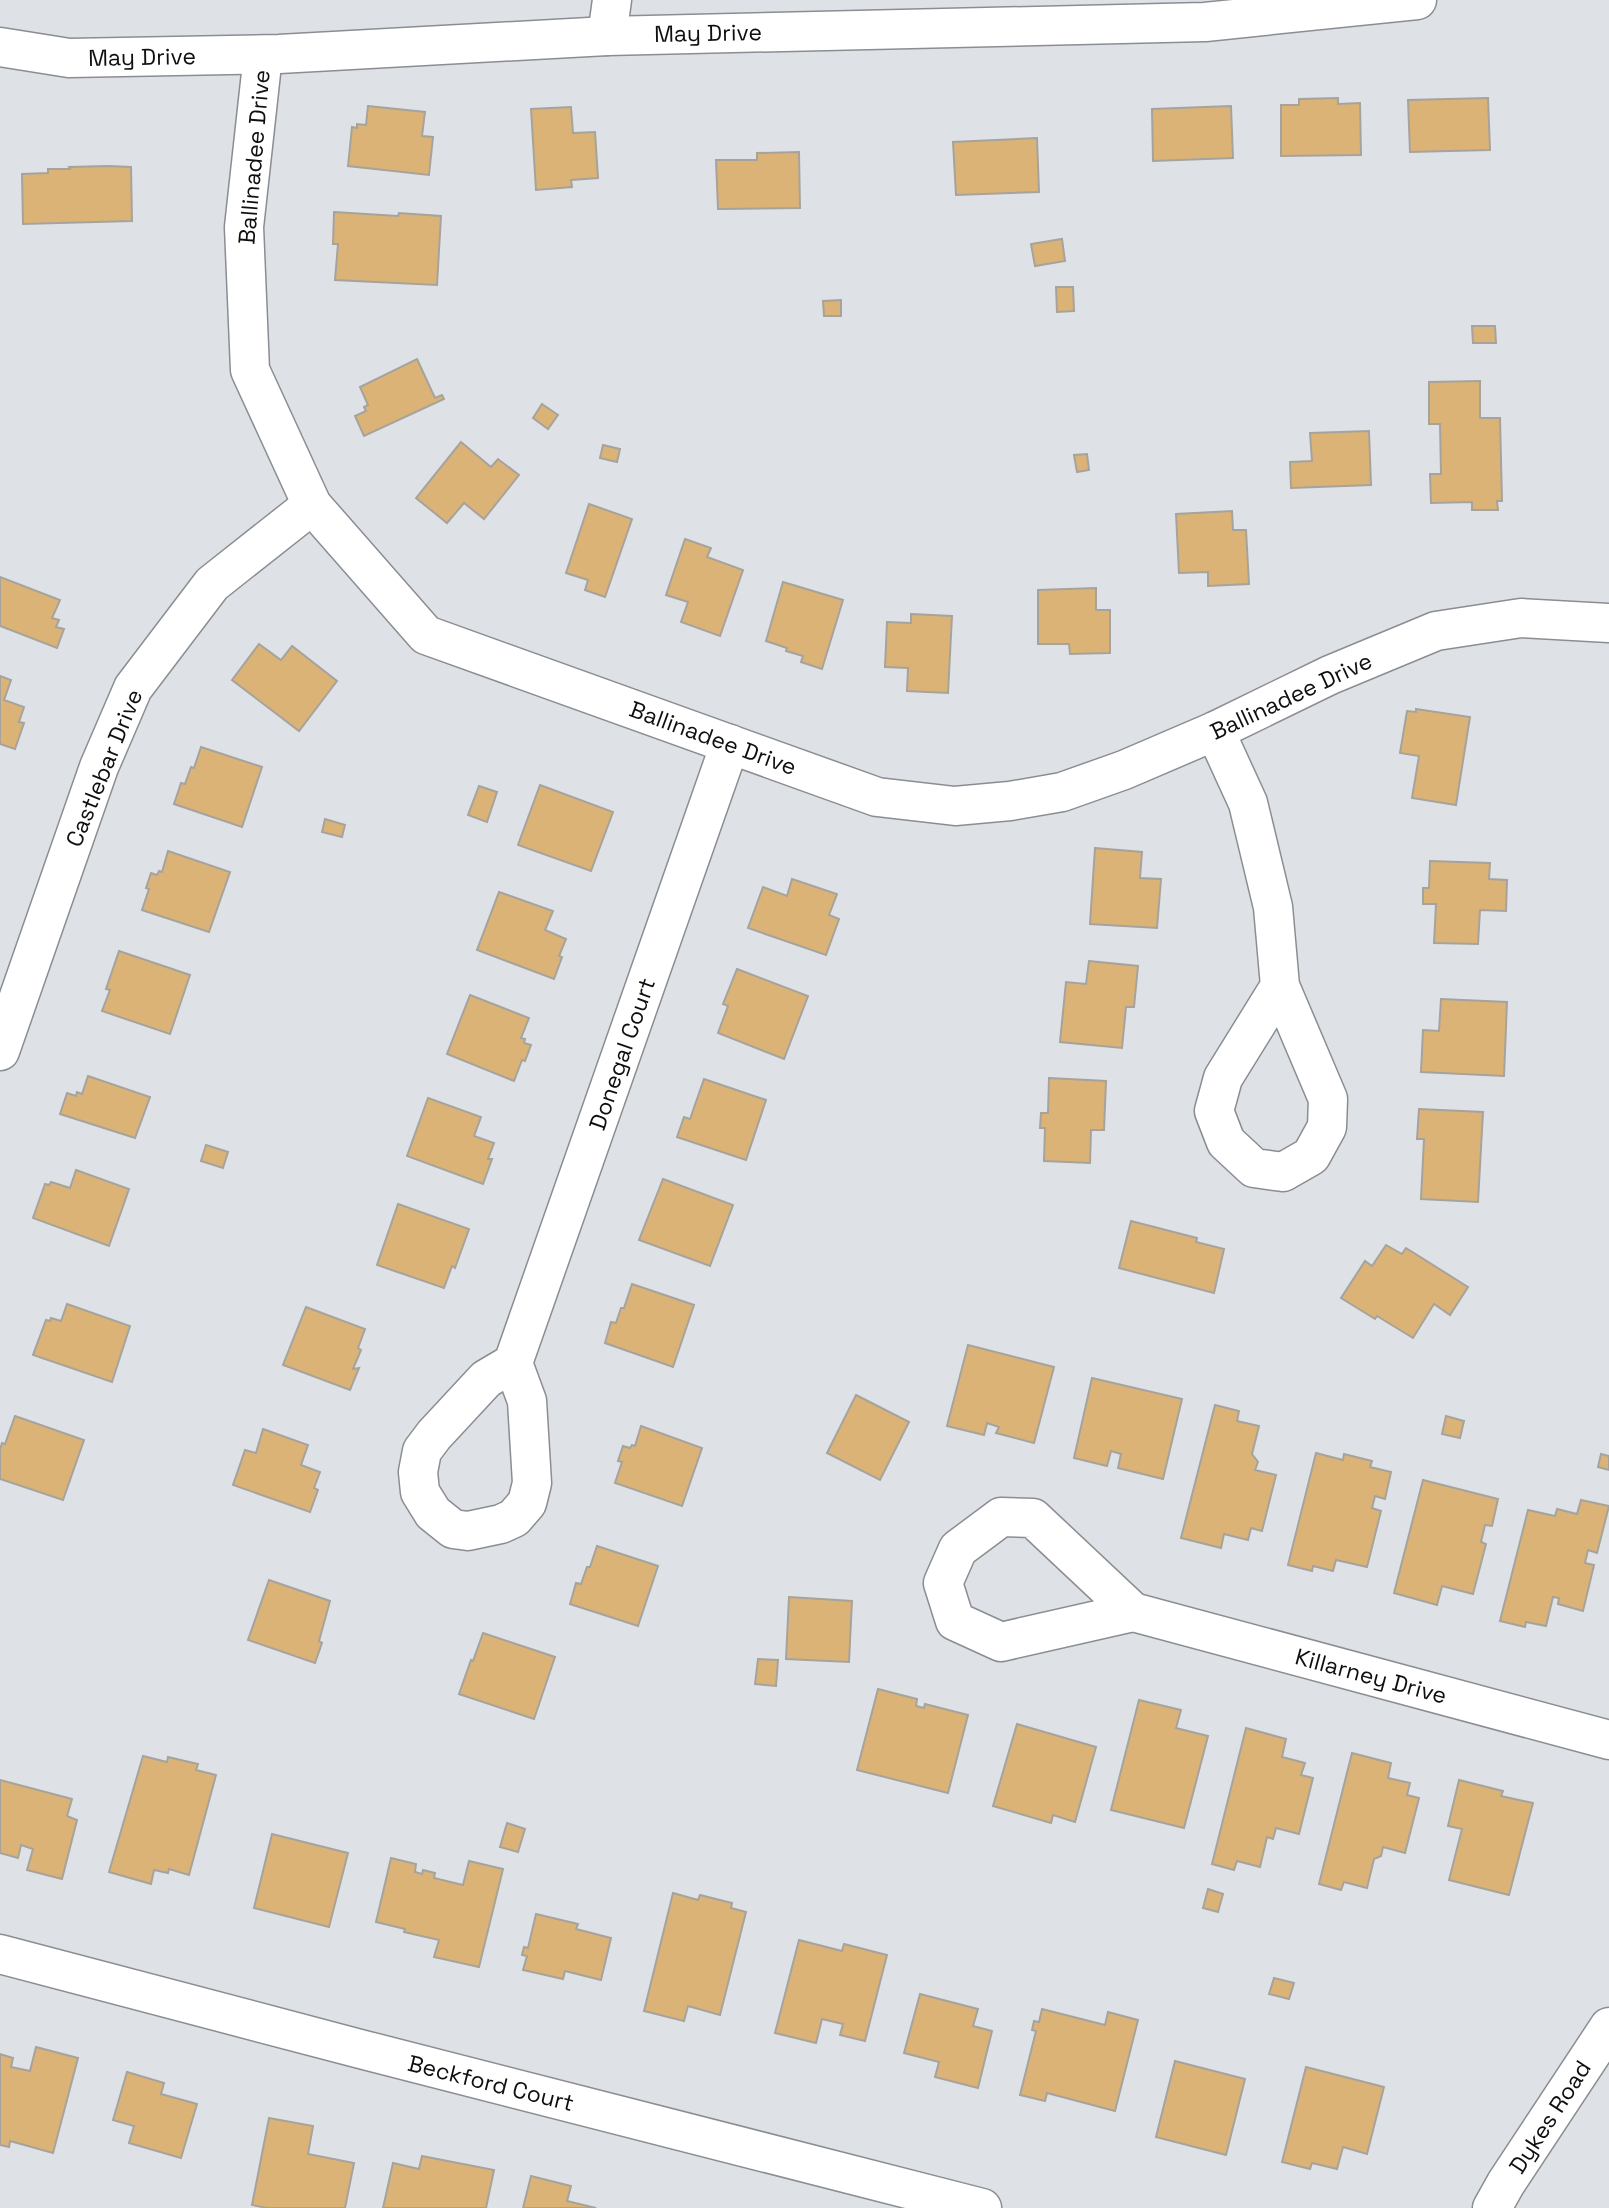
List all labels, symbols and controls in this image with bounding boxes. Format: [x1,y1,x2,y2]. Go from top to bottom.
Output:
street label: May Drive [654,17,762,49]
street label: May Drive [88,41,196,73]
street label: Ballinadee Drive [231,68,277,246]
street label: Ballinadee Drive [1205,645,1377,747]
street label: Castlebar Drive [59,685,149,851]
street label: Ballinadee Drive [625,694,801,782]
street label: Donegal Court [582,974,662,1134]
street label: Killarney Drive [1292,1641,1450,1711]
street label: Beckford Court [405,2048,577,2118]
street label: Dykes Road [1502,2055,1598,2179]

